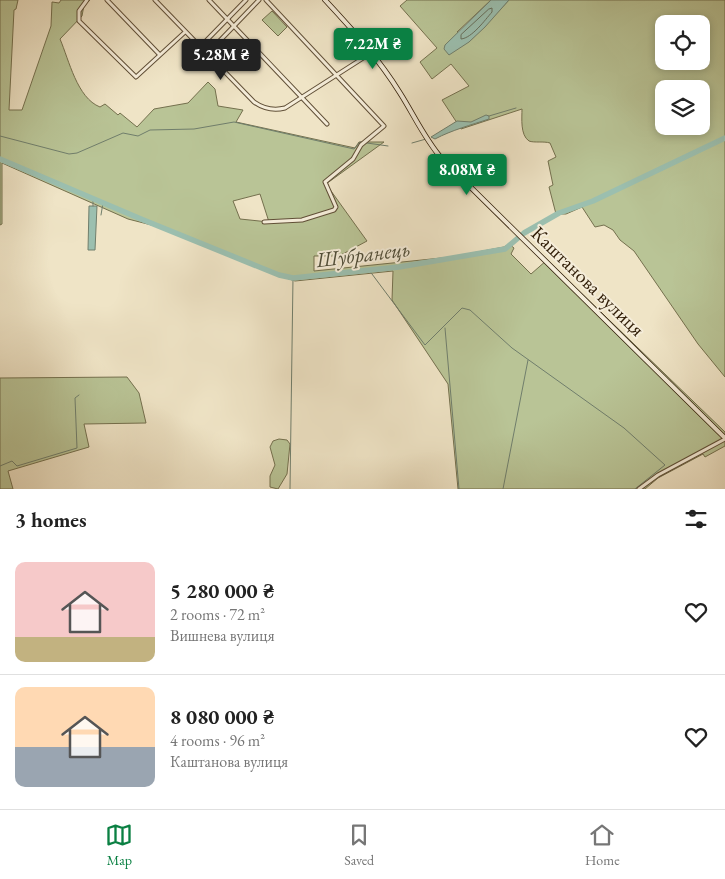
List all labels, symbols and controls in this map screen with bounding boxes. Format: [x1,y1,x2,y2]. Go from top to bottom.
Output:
map controls [655,15,710,135]
button: locate [655,15,710,70]
pin: 7.22M ₴ [327,28,419,70]
text: 7.22M ₴ [345,33,401,54]
pin: 5.28M ₴ [175,38,267,81]
text: 5.28M ₴ [193,44,249,65]
button: layers [655,80,710,135]
pin: 8.08M ₴ [421,154,513,196]
text: 8.08M ₴ [439,159,495,180]
street label: Каштанова вулиця [526,220,650,342]
water label: Шубранець [313,235,412,273]
icon: filters [682,505,710,533]
text: 3 homes [15,506,87,533]
text: 5 280 000 ₴ [170,577,274,604]
icon: home [55,582,115,642]
icon: heart [682,598,710,626]
text: 2 rooms · 72 m² [170,604,265,625]
text: Вишнева вулиця [170,625,275,646]
text: 8 080 000 ₴ [170,703,274,730]
icon: home [55,707,115,767]
icon: heart [682,723,710,751]
text: 4 rooms · 96 m² [170,730,265,751]
text: Каштанова вулиця [170,751,288,772]
tab: Map [105,821,133,869]
tab: Saved [344,821,374,869]
tab: Home [585,821,620,869]

